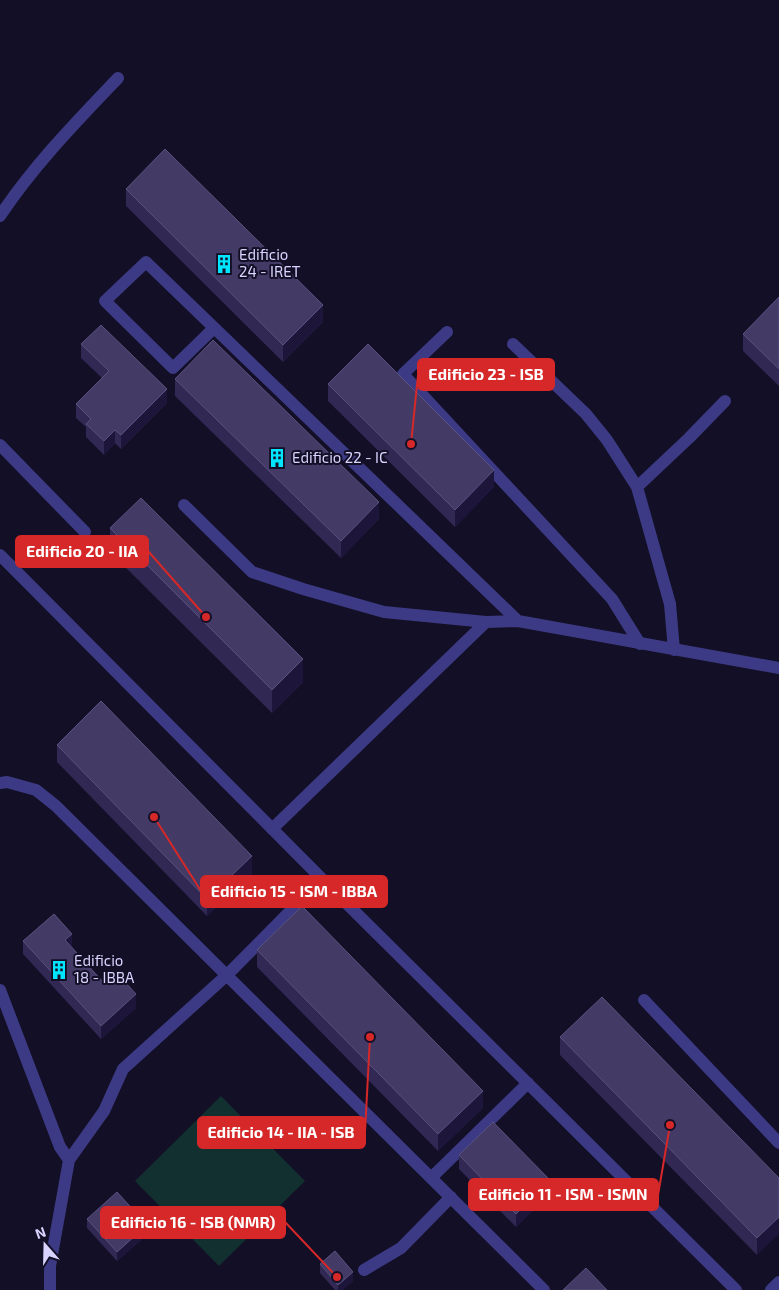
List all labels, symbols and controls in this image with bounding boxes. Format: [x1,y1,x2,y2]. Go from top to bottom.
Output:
place label: Edificio 24 - IRET [239,245,301,280]
building icon: Edificio 24 - IRET [213,253,235,275]
callout: Edificio 23 - ISB [418,359,554,390]
text: Edificio 23 - ISB [428,364,544,383]
building icon: Edificio 22 - IC [266,447,288,469]
place label: Edificio 22 - IC [292,448,388,466]
callout: Edificio 20 - IIA [16,536,148,567]
text: Edificio 20 - IIA [26,541,139,560]
callout: Edificio 15 - ISM - IBBA [201,876,387,907]
text: Edificio 15 - ISM - IBBA [211,881,378,900]
place label: Edificio 18 - IBBA [74,951,135,986]
building icon: Edificio 18 - IBBA [48,959,70,981]
callout: Edificio 14 - IIA - ISB [198,1117,365,1148]
text: Edificio 14 - IIA - ISB [207,1122,355,1141]
callout: Edificio 11 - ISM - ISMN [469,1179,658,1210]
text: Edificio 11 - ISM - ISMN [478,1184,648,1203]
callout: Edificio 16 - ISB (NMR) [101,1207,285,1238]
text: Edificio 16 - ISB (NMR) [111,1212,275,1231]
north arrow [20,1220,70,1270]
text: N [33,1223,48,1242]

